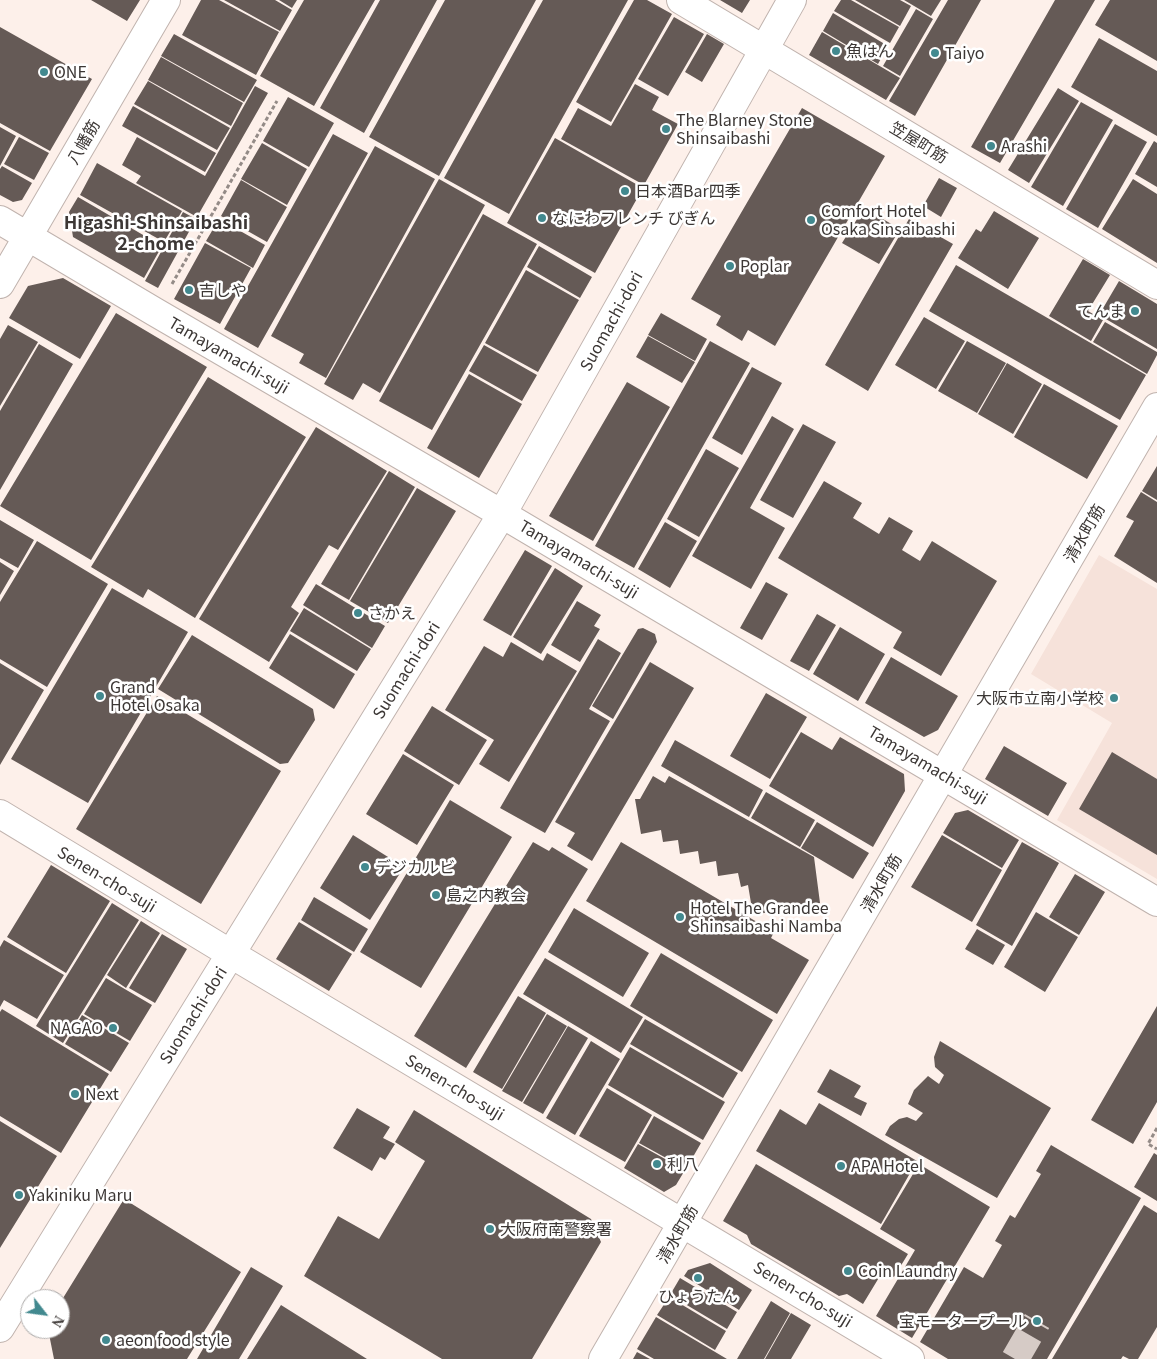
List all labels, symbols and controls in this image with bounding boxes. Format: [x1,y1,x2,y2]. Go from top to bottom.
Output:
place label: 魚はん [846,41,894,61]
place label: Taiyo [945,43,985,63]
marker: 魚はん [830,45,842,57]
marker: Taiyo [929,47,941,59]
place label: ONE [54,62,87,82]
marker: ONE [38,66,50,78]
place label: The Blarney Stone Shinsaibashi [676,110,812,148]
street label: 八幡筋 [63,116,103,168]
street label: 笠屋町筋 [887,117,951,167]
marker: The Blarney Stone Shinsaibashi [660,123,672,135]
place label: Arashi [1001,136,1047,156]
marker: Arashi [985,140,997,152]
place label: 日本酒Bar四季 [635,181,741,201]
marker: 日本酒Bar四季 [619,185,631,197]
place label: Comfort Hotel Osaka Sinsaibashi [821,201,955,239]
place label: なにわフレンチ びぎん [552,208,716,228]
district label: Higashi-Shinsaibashi 2-chome [64,211,248,253]
marker: なにわフレンチ びぎん [536,212,548,224]
marker: Comfort Hotel Osaka Sinsaibashi [805,214,817,226]
place label: Poplar [740,256,789,276]
marker: Poplar [724,260,736,272]
street label: Suomachi-dori [576,268,646,374]
place label: 吉しや [199,280,247,300]
marker: 吉しや [183,284,195,296]
place label: てんま [1077,301,1125,321]
marker: てんま [1129,305,1141,317]
street label: Tamayamachi-suji [165,313,293,397]
street label: 清水町筋 [1060,500,1108,566]
street label: Tamayamachi-suji [516,516,642,602]
place label: さかえ [368,603,416,623]
marker: さかえ [352,607,364,619]
street label: Suomachi-dori [368,618,444,722]
place label: Grand Hotel Osaka [110,677,200,715]
place label: 大阪市立南小学校 [976,688,1104,708]
marker: Grand Hotel Osaka [94,690,106,702]
marker: 大阪市立南小学校 [1108,692,1120,704]
street label: Tamayamachi-suji [865,722,991,808]
street label: Senen-cho-suji [54,842,160,916]
street label: 清水町筋 [857,850,905,916]
place label: デジカルビ [375,857,455,877]
marker: デジカルビ [359,861,371,873]
place label: 島之内教会 [446,885,526,905]
marker: 島之内教会 [430,889,442,901]
place label: Hotel The Grandee Shinsaibashi Namba [690,898,842,936]
marker: Hotel The Grandee Shinsaibashi Namba [674,911,686,923]
street label: Suomachi-dori [155,963,231,1067]
place label: NAGAO [50,1018,103,1038]
marker: NAGAO [107,1022,119,1034]
street label: Senen-cho-suji [402,1050,508,1124]
place label: Next [85,1084,119,1104]
marker: Next [69,1088,81,1100]
place label: 利八 [667,1154,699,1174]
place label: APA Hotel [851,1156,923,1176]
marker: 利八 [651,1158,663,1170]
marker: APA Hotel [835,1160,847,1172]
place label: Yakiniku Maru [29,1185,132,1205]
marker: Yakiniku Maru [13,1189,25,1201]
street label: 清水町筋 [653,1201,701,1267]
place label: 大阪府南警察署 [500,1219,612,1239]
marker: 大阪府南警察署 [484,1223,496,1235]
street label: Senen-cho-suji [750,1257,856,1331]
place label: Coin Laundry [858,1261,958,1281]
marker: Coin Laundry [842,1265,854,1277]
marker: ひょうたん [692,1272,704,1284]
place label: ひょうたん [658,1286,738,1306]
north arrow [20,1289,70,1339]
place label: 宝モータープール [899,1311,1027,1331]
text: N [49,1313,67,1329]
marker: 宝モータープール [1031,1315,1043,1327]
place label: aeon food style [116,1330,230,1350]
marker: aeon food style [100,1334,112,1346]

